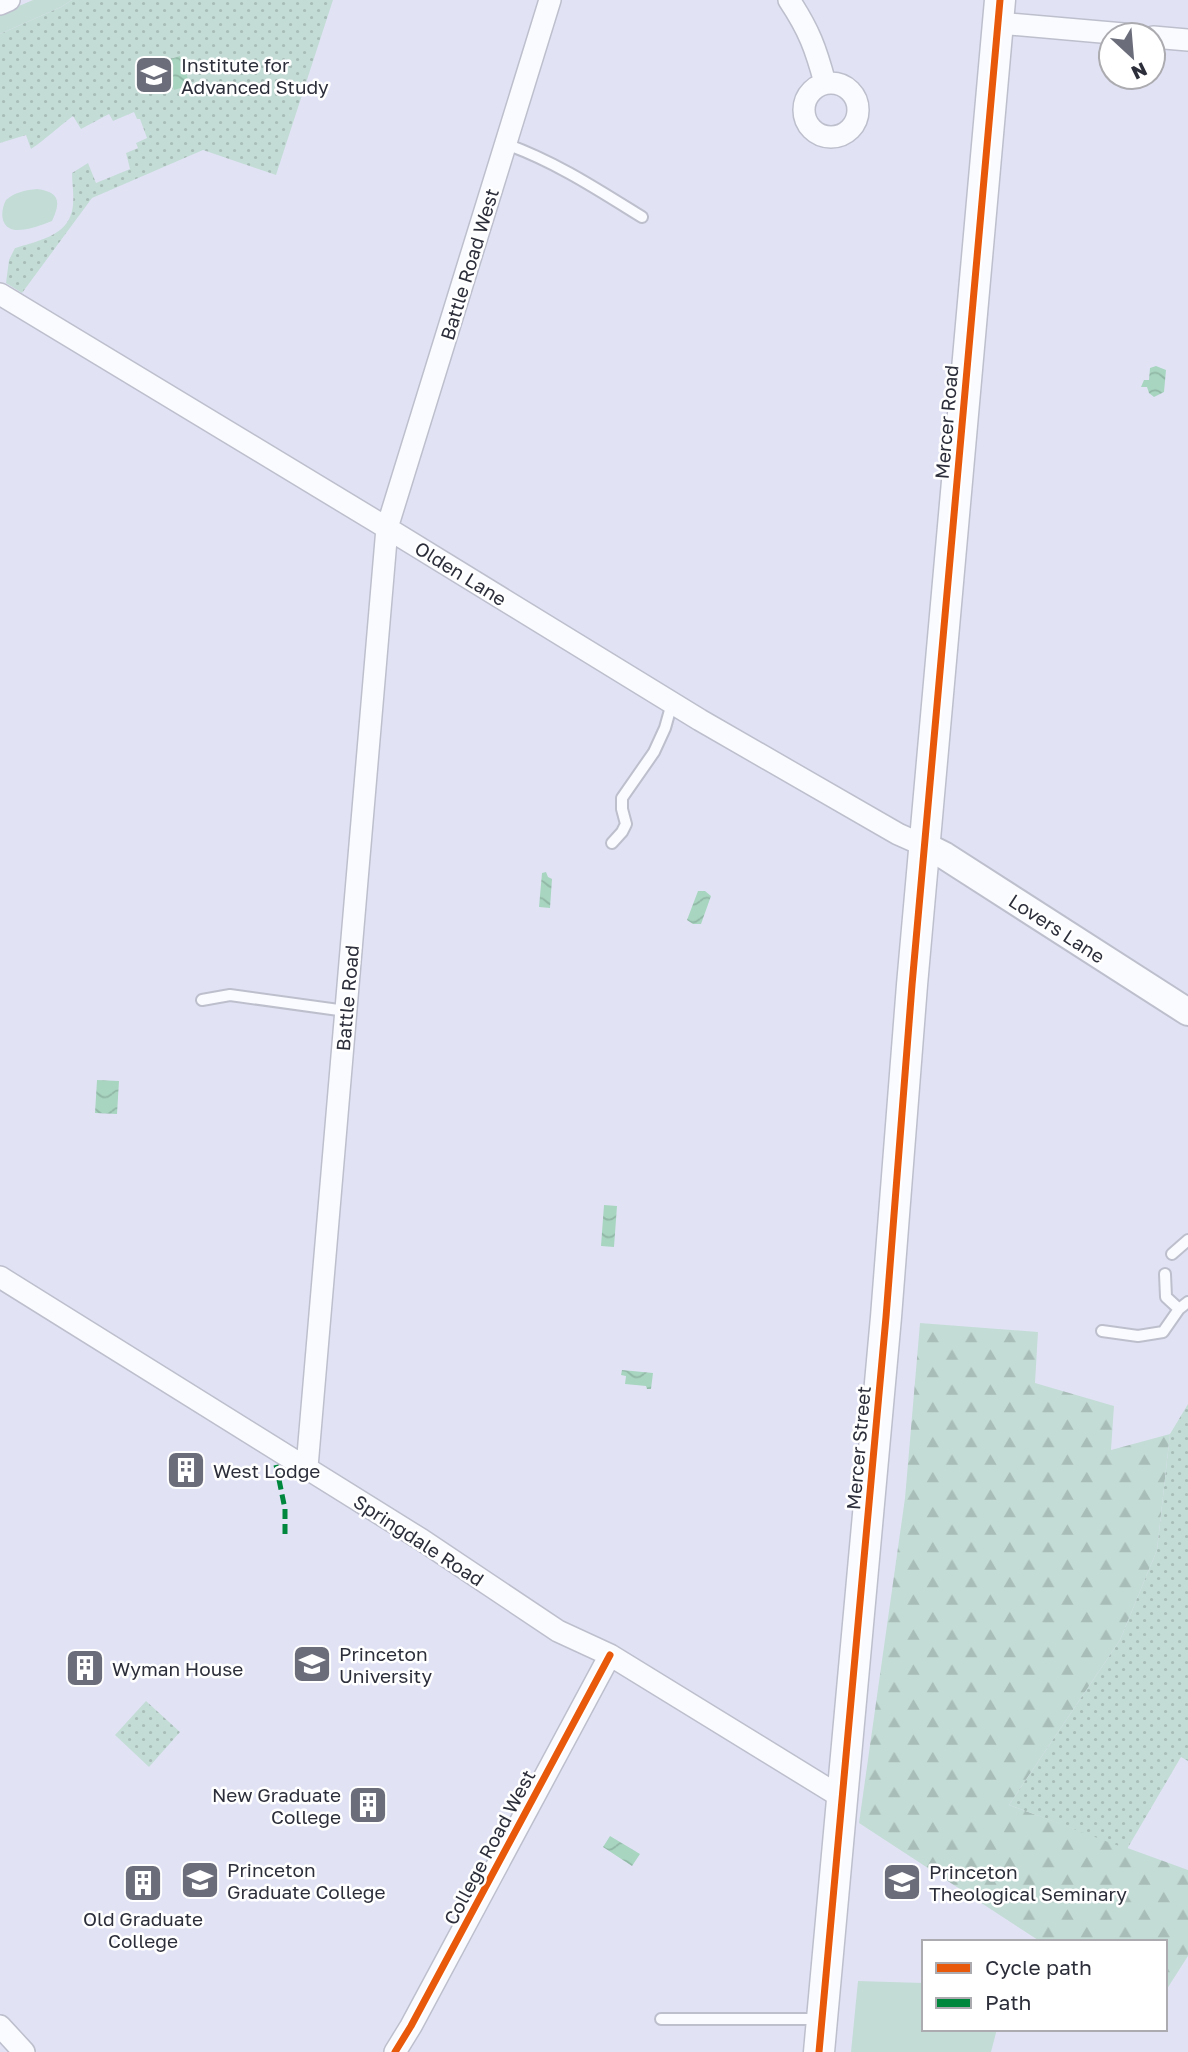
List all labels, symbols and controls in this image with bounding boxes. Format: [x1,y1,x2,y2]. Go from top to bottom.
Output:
north arrow [1097,21,1167,91]
place label: Institute for Advanced Study [181,53,329,98]
school or university icon: Institute for Advanced Study [133,54,175,96]
text: N [1128,58,1151,85]
street label: Battle Road West [435,185,503,343]
street label: Mercer Road [930,364,962,480]
street label: Olden Lane [411,536,511,610]
street label: Lovers Lane [1005,888,1109,968]
street label: Battle Road [331,944,363,1052]
street label: Mercer Street [841,1385,875,1511]
building icon: West Lodge [165,1449,207,1491]
place label: West Lodge [213,1459,320,1482]
street label: Springdale Road [350,1489,488,1591]
place label: Princeton University [339,1642,432,1687]
school or university icon: Princeton University [291,1643,333,1685]
building icon: Wyman House [64,1647,106,1689]
place label: Wyman House [112,1657,243,1680]
street label: College Road West [438,1766,540,1928]
place label: New Graduate College [212,1783,341,1828]
building icon: New Graduate College [347,1784,389,1826]
place label: Princeton Graduate College [227,1858,385,1903]
school or university icon: Princeton Graduate College [179,1859,221,1901]
place label: Princeton Theological Seminary [929,1860,1127,1905]
school or university icon: Princeton Theological Seminary [881,1861,923,1903]
building icon: Old Graduate College [122,1862,164,1904]
place label: Old Graduate College [83,1907,203,1952]
legend [922,1940,1167,2031]
text: Cycle path [985,1954,1092,1980]
text: Path [985,1989,1032,2015]

